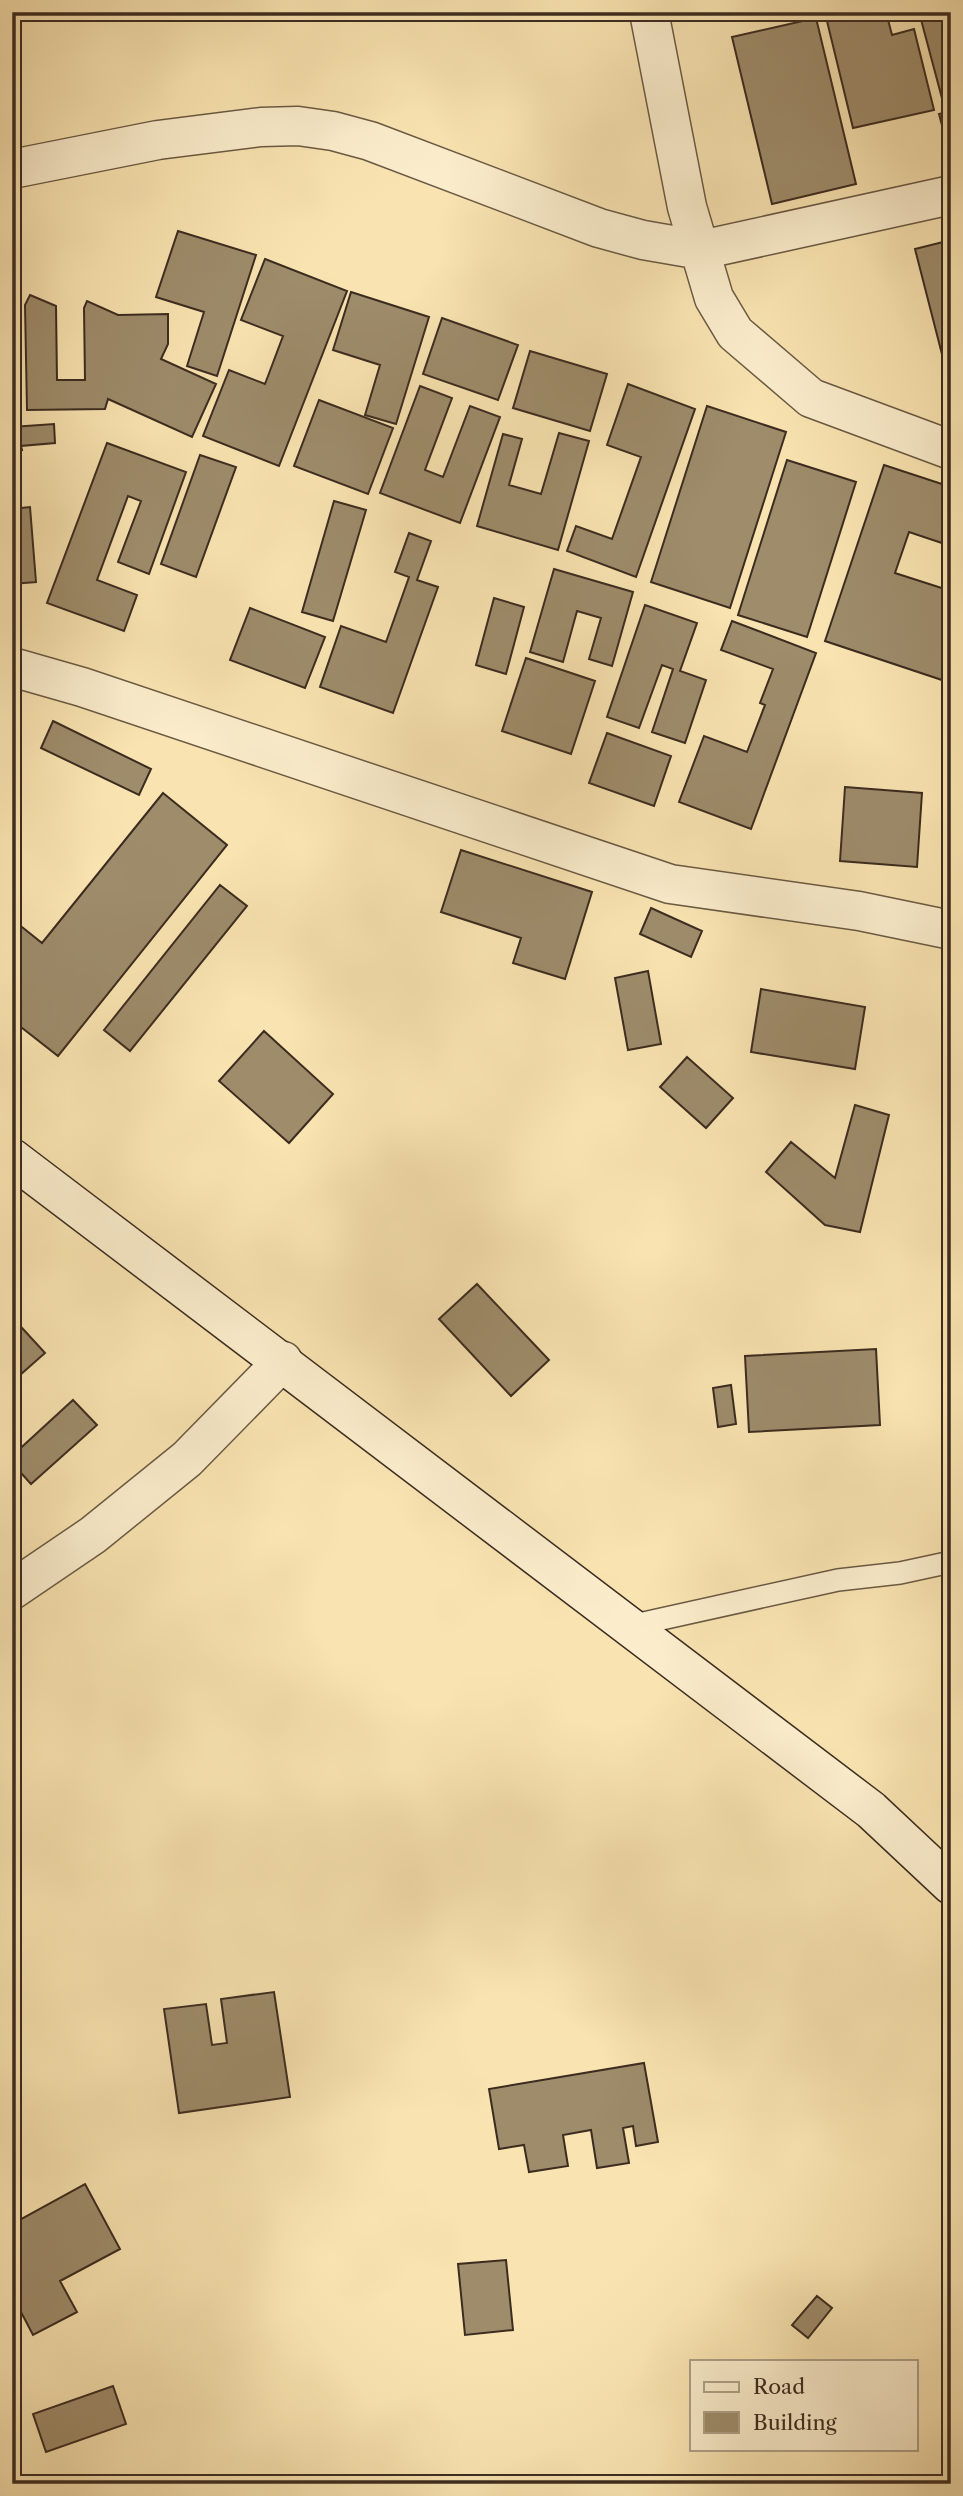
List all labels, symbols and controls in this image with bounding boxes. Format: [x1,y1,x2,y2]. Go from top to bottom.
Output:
legend [690,2360,918,2450]
text: Road [753,2374,805,2399]
text: Building [753,2410,838,2435]

